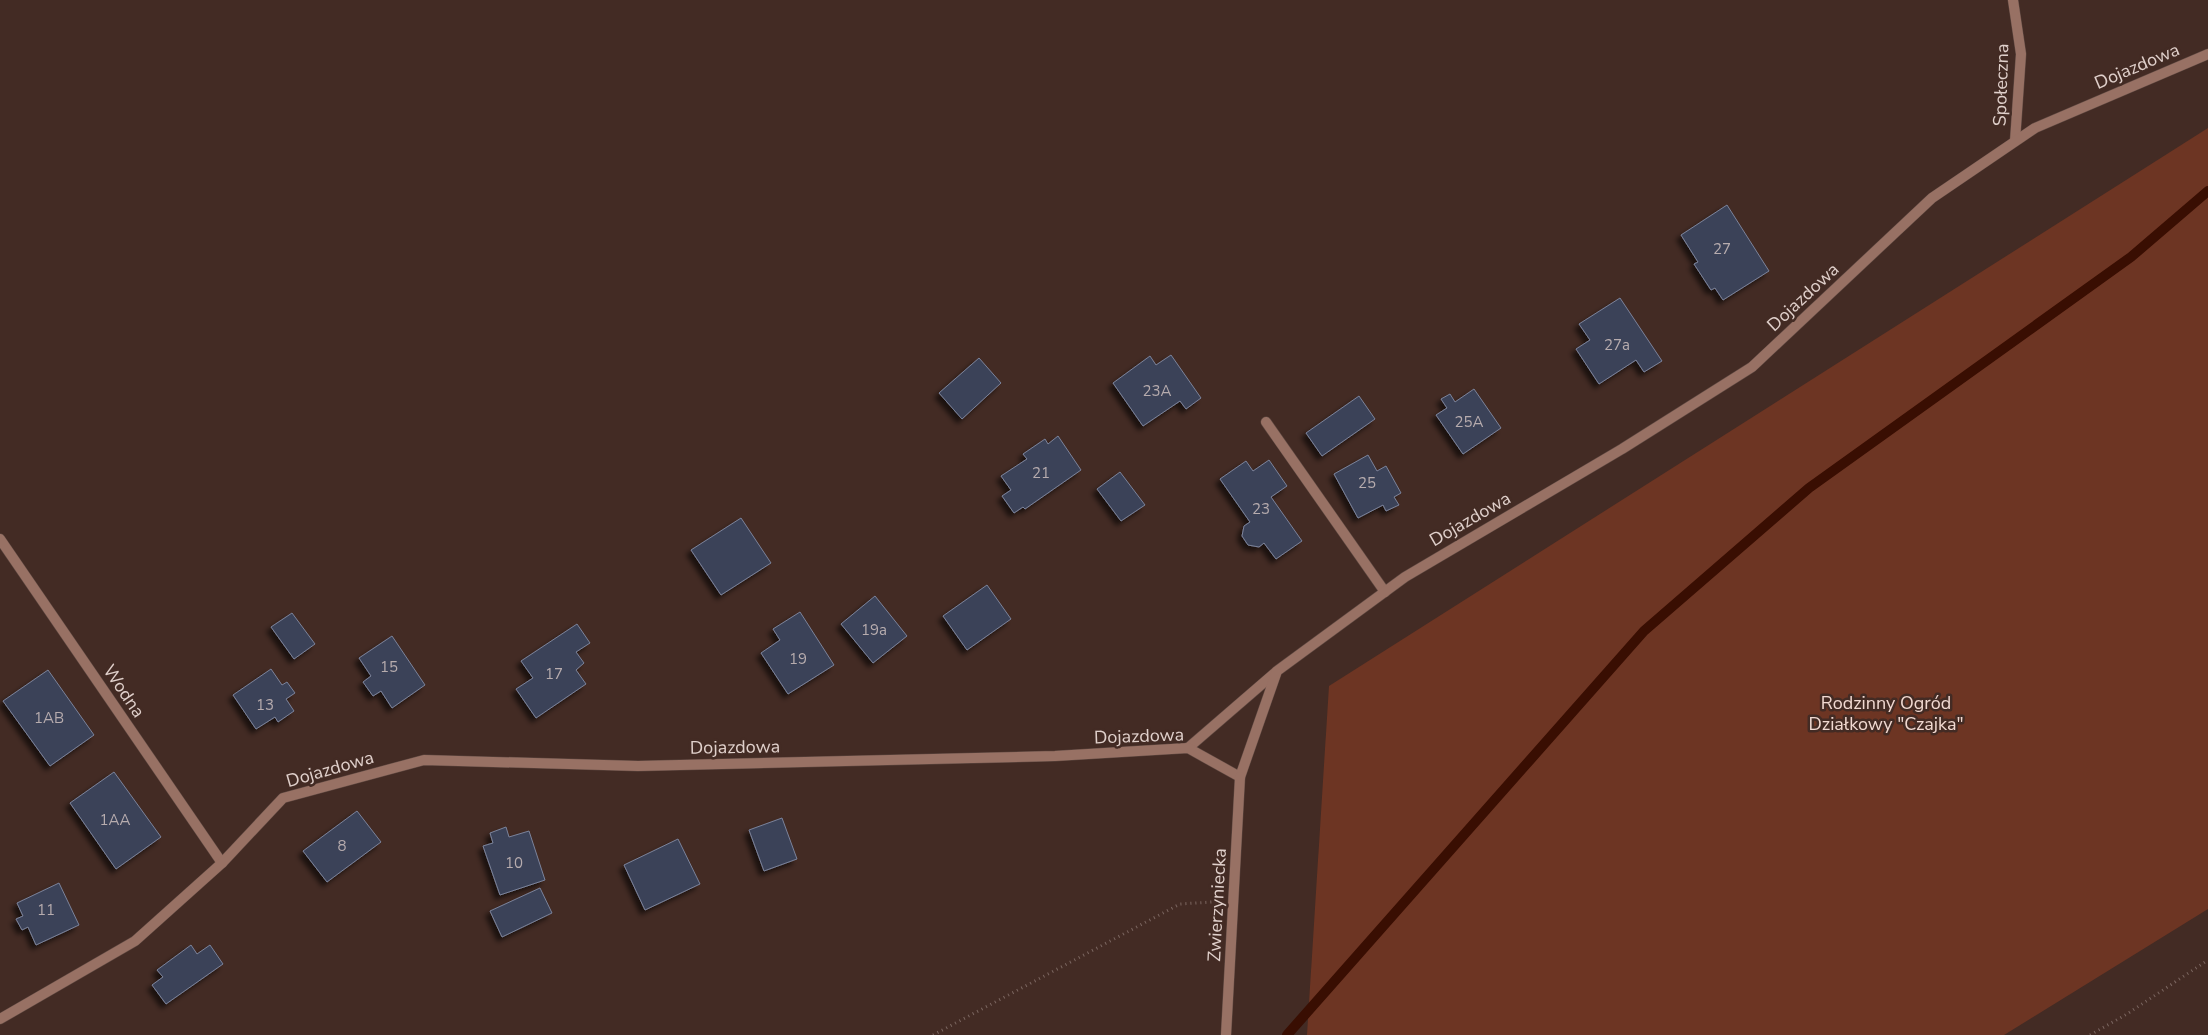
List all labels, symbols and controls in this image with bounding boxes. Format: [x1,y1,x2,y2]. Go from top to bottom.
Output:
street label: Dojazdowa [2091,37,2183,95]
street label: Społeczna [1988,43,2014,127]
house number: 27 [1713,239,1731,259]
street label: Dojazdowa [1762,257,1844,337]
house number: 27a [1604,335,1630,355]
house number: 23A [1143,381,1172,401]
house number: 25A [1455,412,1484,432]
house number: 21 [1032,463,1050,483]
house number: 25 [1358,473,1376,493]
street label: Dojazdowa [1425,486,1515,552]
house number: 23 [1252,499,1270,519]
house number: 19a [861,620,887,640]
house number: 19 [789,649,807,669]
house number: 15 [380,657,398,677]
street label: Wodna [98,660,150,722]
house number: 17 [545,664,563,684]
park label: Rodzinny Ogród Działkowy "Czajka" [1808,691,1964,736]
house number: 13 [256,695,274,715]
house number: 1AB [34,708,64,728]
street label: Dojazdowa [1094,722,1184,750]
street label: Dojazdowa [690,734,780,760]
street label: Dojazdowa [283,745,377,793]
house number: 1AA [100,810,130,830]
house number: 8 [337,836,347,856]
street label: Zwierzyniecka [1202,848,1232,962]
house number: 10 [505,853,523,873]
house number: 11 [37,900,55,920]

